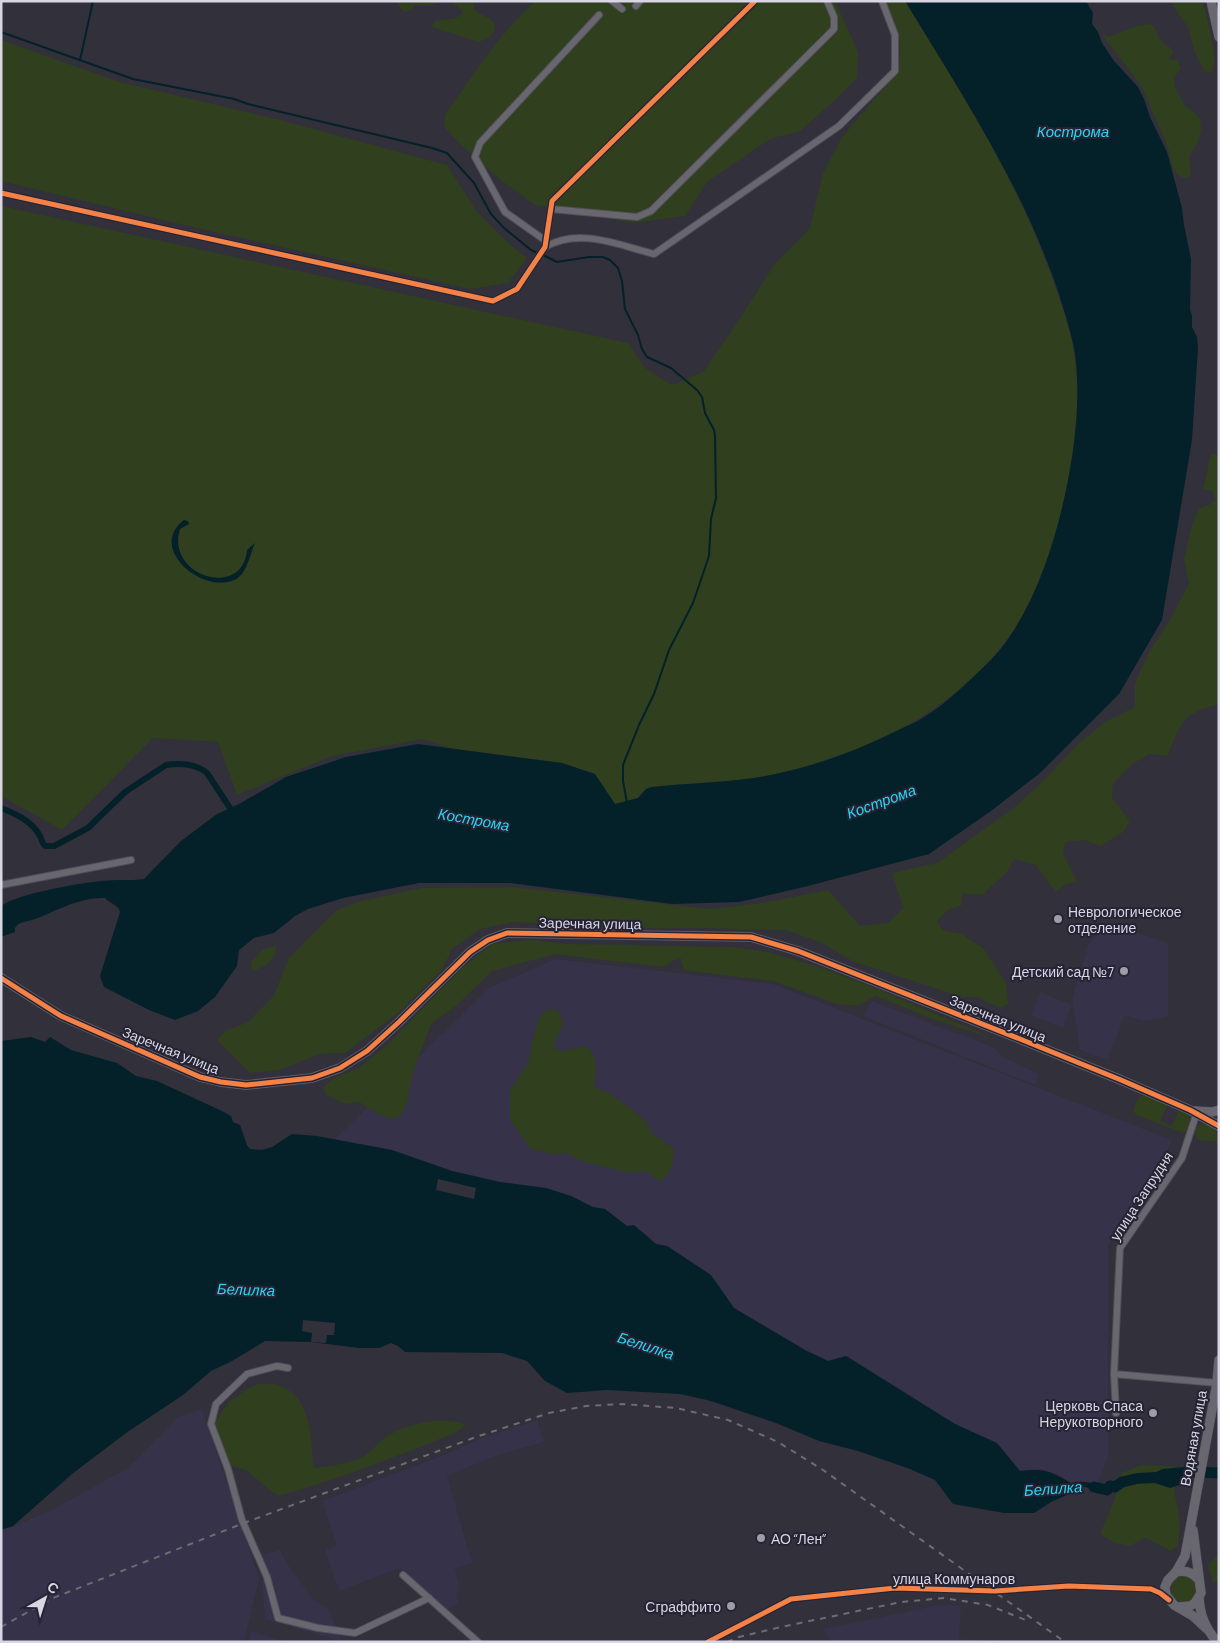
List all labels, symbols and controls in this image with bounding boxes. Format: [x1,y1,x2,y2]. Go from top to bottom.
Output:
water label: Кострома [1037,122,1109,140]
water label: Кострома [844,780,918,822]
water label: Кострома [437,804,511,834]
place label: Неврологическое отделение [1068,903,1182,936]
marker: Неврологическое отделение [1052,913,1064,925]
street label: Заречная улица [538,914,642,932]
place label: Детский сад №7 [1012,963,1114,980]
marker: Детский сад №7 [1118,965,1130,977]
street label: Заречная улица [947,991,1049,1045]
street label: Заречная улица [120,1023,222,1077]
street label: улица Запрудня [1106,1148,1176,1244]
water label: Белилка [217,1279,275,1299]
water label: Белилка [615,1327,677,1363]
street label: Водяная улица [1176,1389,1210,1487]
place label: Церковь Спаса Нерукотворного [1039,1397,1143,1430]
marker: Церковь Спаса Нерукотворного [1147,1407,1159,1419]
water label: Белилка [1023,1477,1083,1499]
place label: АО “Лен” [771,1530,826,1547]
marker: АО “Лен” [755,1532,767,1544]
street label: улица Коммунаров [893,1570,1015,1587]
north arrow [20,1573,70,1623]
text: С [44,1578,63,1597]
place label: Сграффито [645,1598,721,1615]
marker: Сграффито [725,1600,737,1612]

